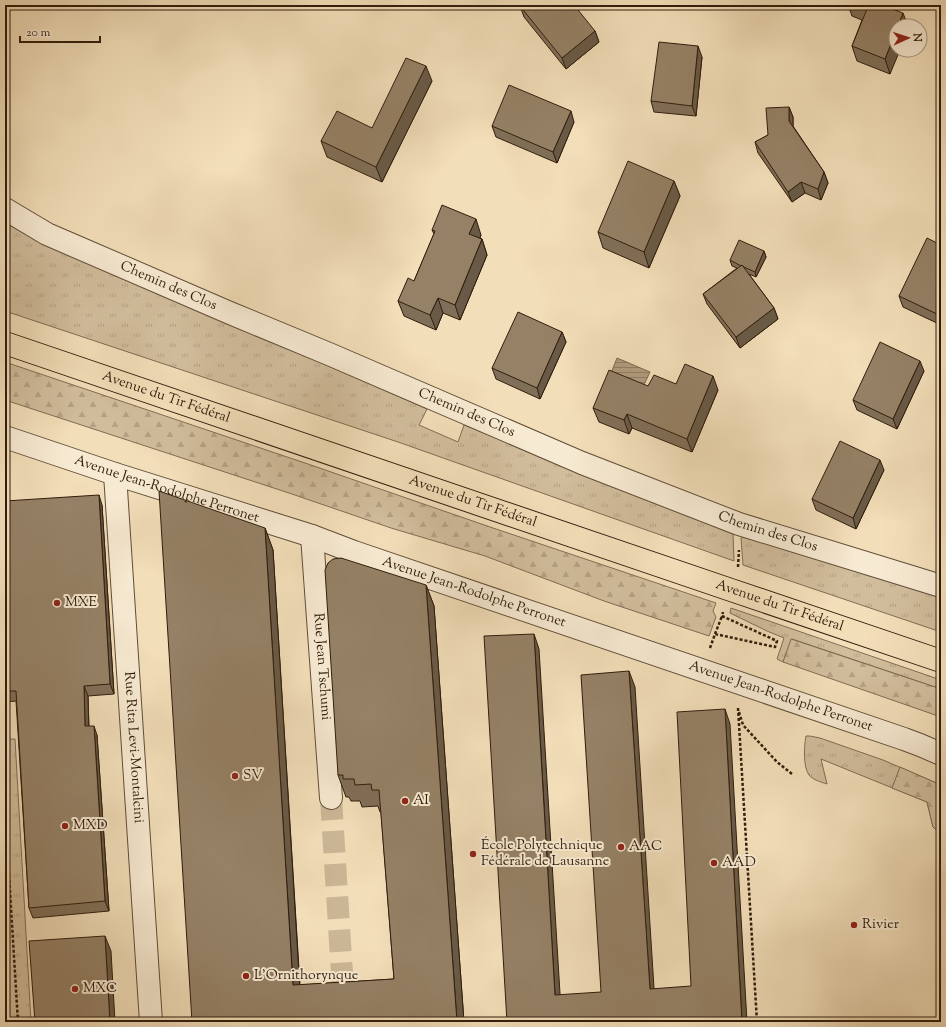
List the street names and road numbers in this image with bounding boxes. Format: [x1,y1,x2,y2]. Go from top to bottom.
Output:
street label: Chemin des Clos [117,257,220,316]
street label: Avenue du Tir Fédéral [99,367,233,429]
street label: Chemin des Clos [415,383,518,443]
street label: Avenue Jean-Rodolphe Perronet [71,451,262,529]
street label: Avenue du Tir Fédéral [406,471,539,533]
street label: Chemin des Clos [715,507,820,558]
street label: Avenue Jean-Rodolphe Perronet [379,552,569,633]
street label: Avenue du Tir Fédéral [713,575,846,637]
street label: Rue Jean Tschumi [308,612,335,721]
street label: Avenue Jean-Rodolphe Perronet [686,656,875,738]
street label: Rue Rita Levi-Montalcini [118,671,148,824]

